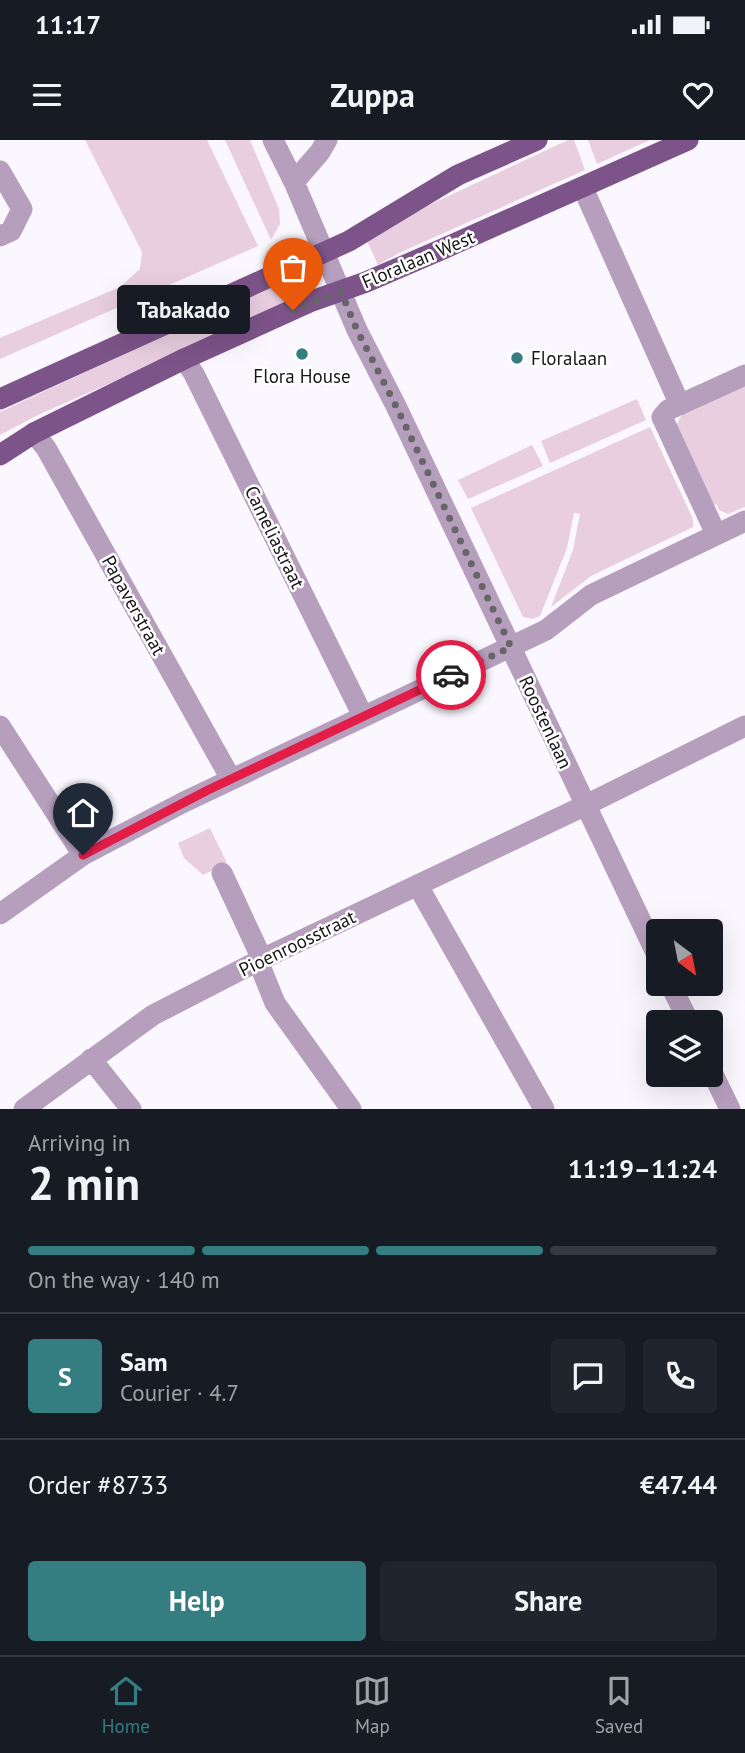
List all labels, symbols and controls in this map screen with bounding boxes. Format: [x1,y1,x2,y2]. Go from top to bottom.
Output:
text: 11:17 [35,8,101,41]
text: Zuppa [330,74,415,116]
icon: menu [28,76,66,114]
icon: heart [679,76,717,114]
street label: Floralaan West [358,224,478,293]
pin [263,238,323,310]
icon: bag [274,249,312,287]
callout: Tabakado [118,286,251,334]
text: Tabakado [137,295,230,324]
marker: Flora House [294,346,310,362]
place label: Floralaan [531,346,607,370]
marker: Floralaan [509,350,525,366]
place label: Flora House [253,364,351,388]
street label: Cameliastraat [240,482,310,593]
street label: Papaverstraat [97,551,172,660]
courier [416,640,486,710]
icon: car [432,656,470,694]
street label: Roostenlaan [514,672,578,772]
pin [53,783,113,855]
icon: home [64,794,102,832]
street label: Pioenroosstraat [235,904,360,982]
north arrow [646,919,723,996]
map controls [646,919,723,1087]
button: layers [646,1010,723,1087]
text: Arriving in [28,1128,130,1157]
text: 11:19–11:24 [568,1152,717,1185]
text: 2 min [28,1153,140,1213]
text: On the way · 140 m [28,1265,220,1294]
button: chat [551,1339,625,1413]
button: phone [643,1339,717,1413]
text: Sam [120,1345,168,1378]
text: S [58,1360,72,1393]
text: Courier · 4.7 [120,1378,239,1407]
text: Order #8733 [28,1468,168,1501]
text: €47.44 [640,1468,717,1501]
button: Help [28,1561,366,1641]
button: Share [380,1561,717,1641]
tab: Home [102,1672,150,1738]
tab: Map [353,1672,391,1738]
tab: Saved [595,1672,643,1738]

